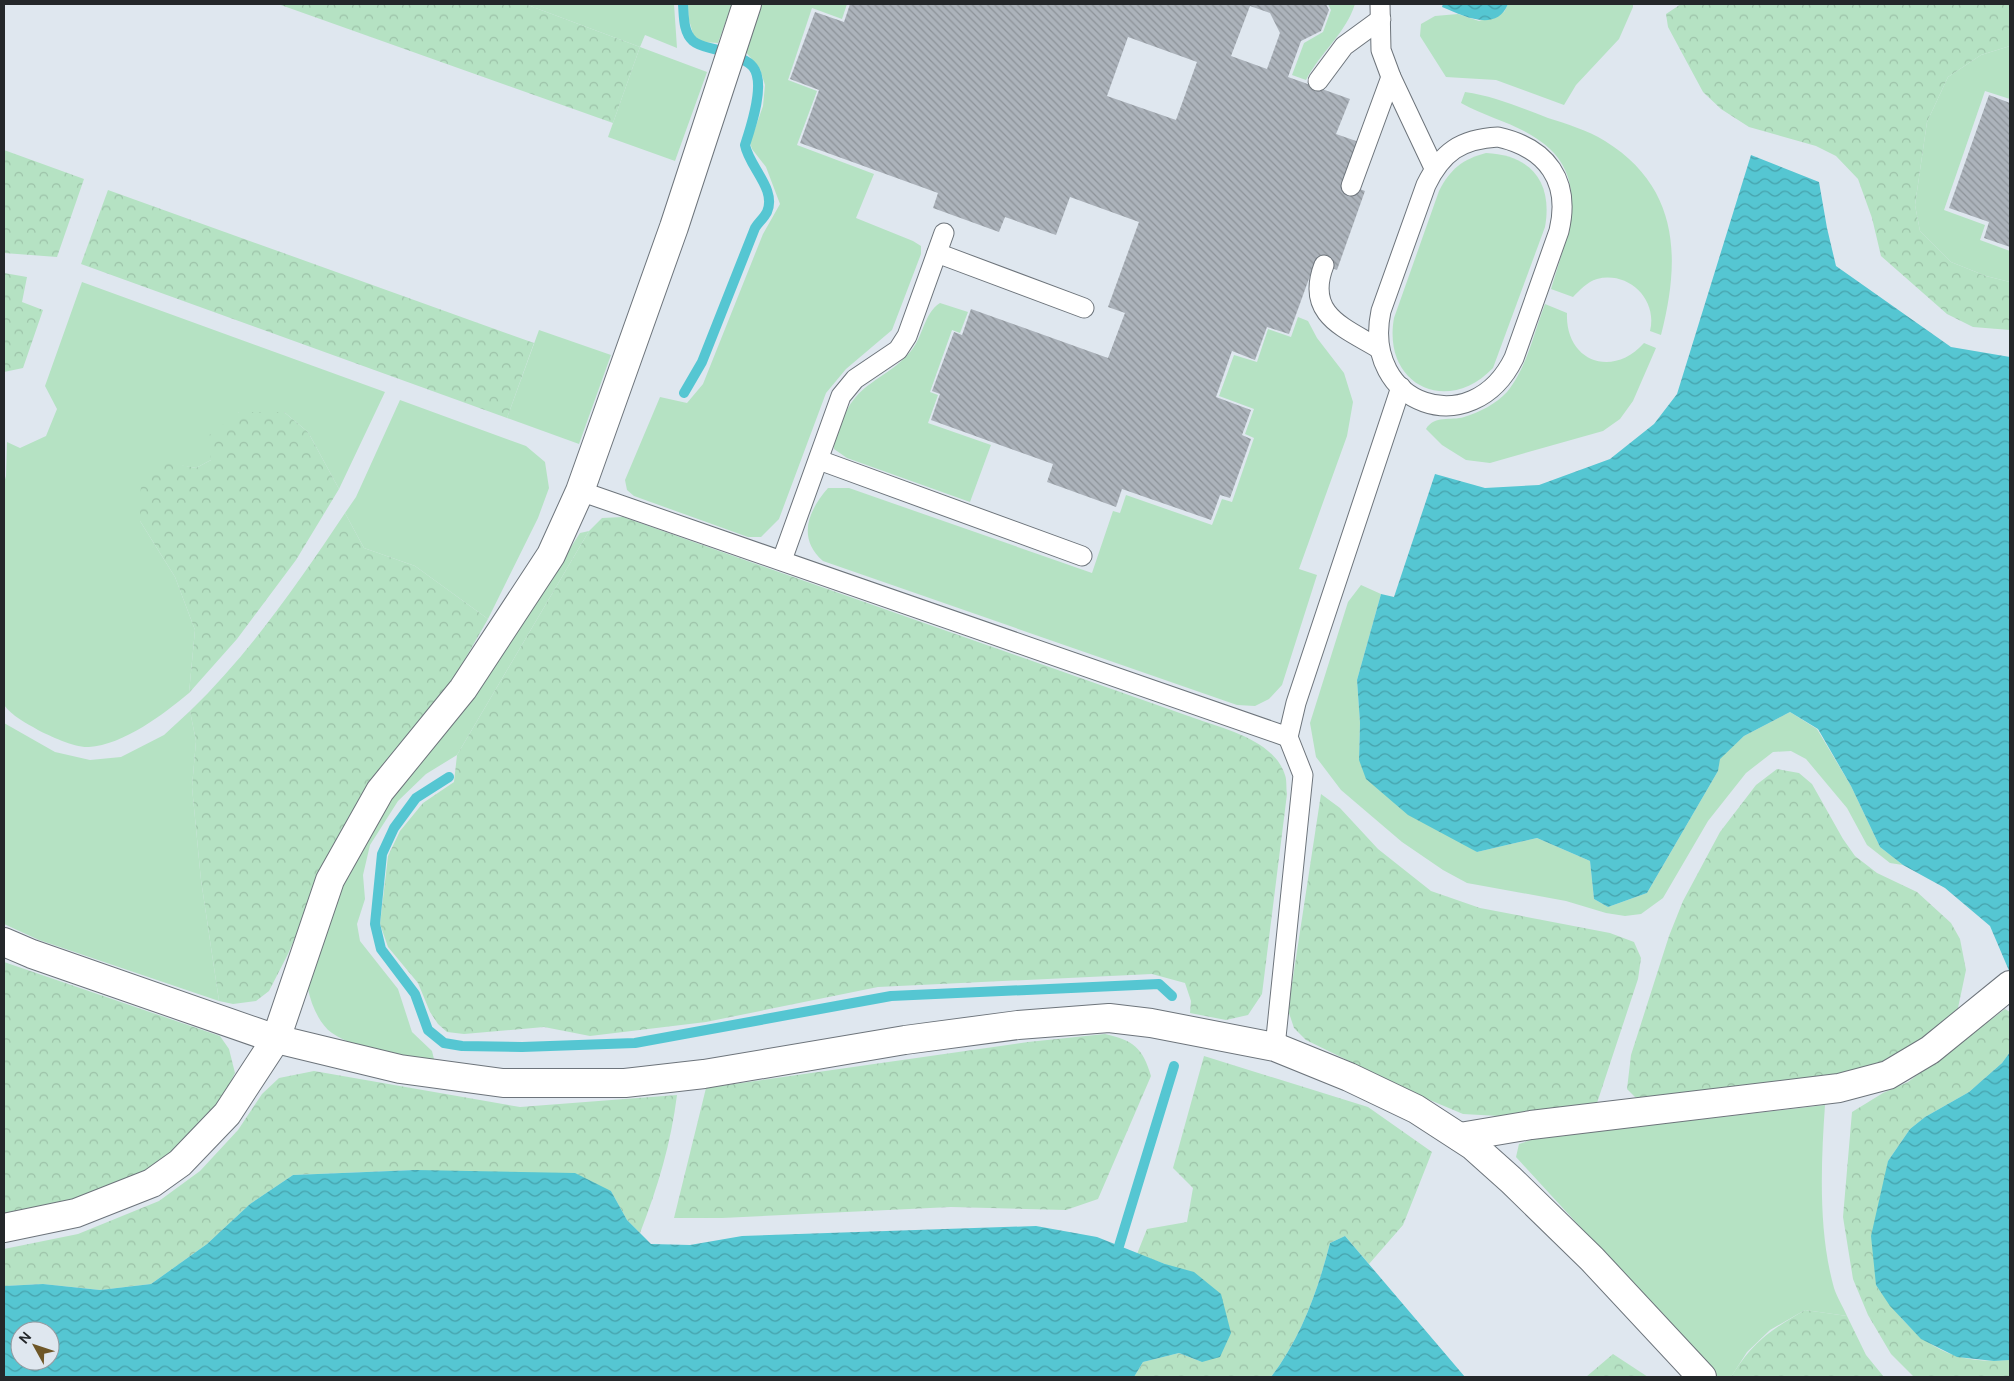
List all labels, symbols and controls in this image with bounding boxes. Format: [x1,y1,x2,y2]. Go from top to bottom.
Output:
north arrow [10,1321,60,1371]
text: N [15,1328,35,1347]

